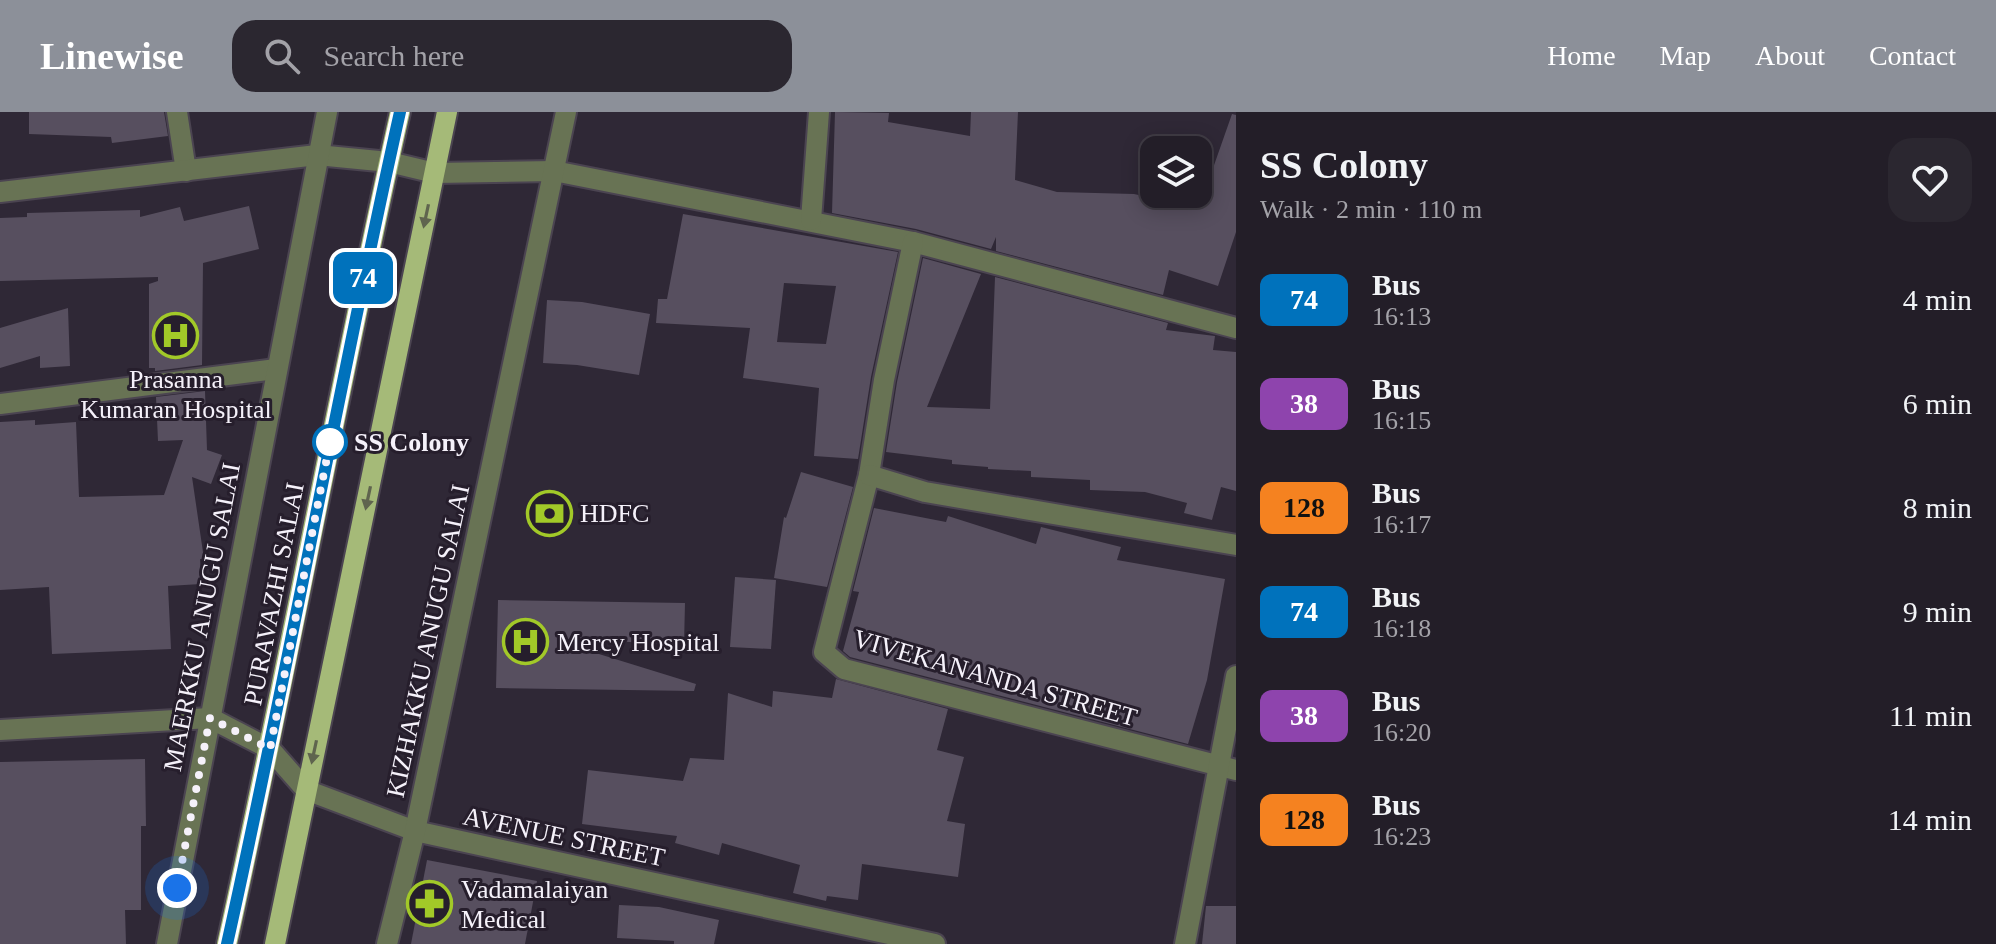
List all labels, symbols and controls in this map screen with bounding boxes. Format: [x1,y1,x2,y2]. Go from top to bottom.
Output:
search box [232,20,792,92]
icon: search [260,34,304,78]
text: Linewise [40,35,184,77]
text: Search here [324,39,464,72]
text: Home [1547,40,1616,71]
text: Map [1660,40,1711,71]
text: About [1755,40,1825,71]
text: Contact [1869,40,1956,71]
map controls [1140,136,1212,208]
button: layers [1140,136,1212,208]
button: heart [1888,138,1972,222]
text: SS Colony [1260,144,1428,186]
text: Walk · 2 min · 110 m [1260,195,1482,224]
one-way arrow [419,204,432,229]
line badge: 74 [327,252,399,304]
text: 74 [349,262,377,293]
text: Bus [1372,268,1420,301]
text: 4 min [1903,283,1972,316]
text: 74 [1290,284,1318,315]
text: 16:13 [1372,302,1431,331]
hospital icon: Prasanna Kumaran Hospital [152,312,200,360]
place label: Prasanna Kumaran Hospital [80,365,272,424]
text: Bus [1372,372,1420,405]
text: 6 min [1903,387,1972,420]
text: 38 [1290,388,1318,419]
text: 16:15 [1372,406,1431,435]
marker: SS Colony [313,425,347,459]
place label: SS Colony [354,428,469,457]
street label: MAERKKU ANUGU SALAI [158,460,246,774]
text: Bus [1372,476,1420,509]
street label: PURAVAZHI SALAI [238,480,310,708]
street label: KIZHAKKU ANUGU SALAI [381,482,475,800]
one-way arrow [361,486,373,511]
bank icon: HDFC [525,489,573,537]
text: 8 min [1903,491,1972,524]
text: 128 [1283,492,1325,523]
place label: HDFC [580,499,649,528]
text: 16:17 [1372,510,1431,539]
text: Bus [1372,580,1420,613]
text: 9 min [1903,595,1972,628]
text: 74 [1290,596,1318,627]
text: 16:18 [1372,614,1431,643]
hospital icon: Mercy Hospital [502,618,550,666]
street label: VIVEKANANDA STREET [850,624,1140,732]
place label: Mercy Hospital [557,628,719,657]
text: Bus [1372,684,1420,717]
text: 11 min [1889,699,1972,732]
text: 38 [1290,700,1318,731]
text: 16:20 [1372,718,1431,747]
one-way arrow [307,740,320,765]
text: Bus [1372,788,1420,821]
street label: AVENUE STREET [461,801,668,873]
text: 14 min [1888,803,1972,836]
text: 128 [1283,804,1325,835]
text: 16:23 [1372,822,1431,851]
your location [157,868,197,908]
place label: Vadamalaiyan Medical [461,875,608,934]
pharmacy icon: Vadamalaiyan Medical [406,880,454,928]

